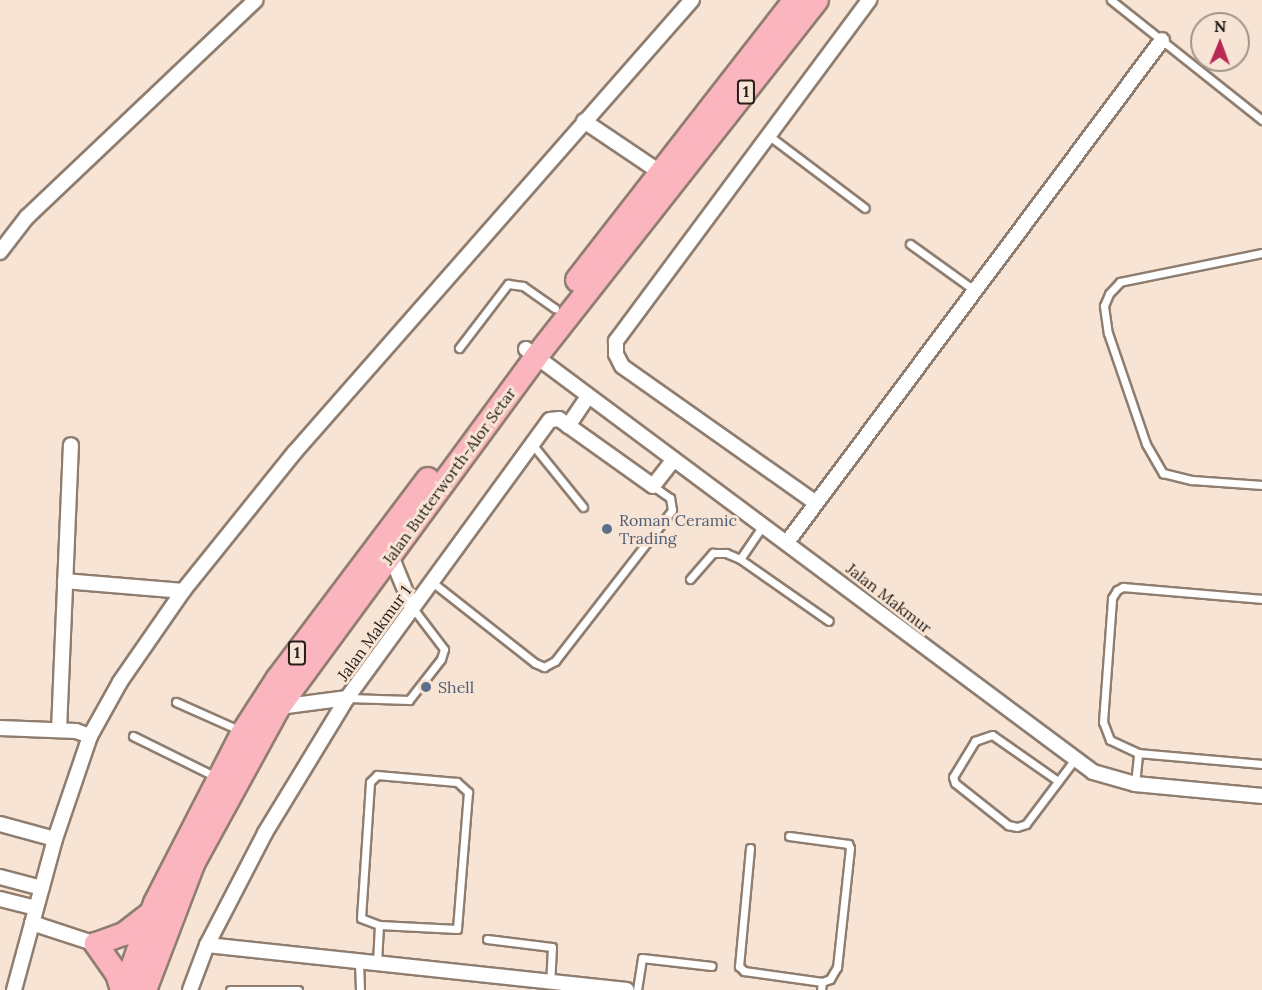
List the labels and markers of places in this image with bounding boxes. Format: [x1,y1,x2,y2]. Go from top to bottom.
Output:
place label: Roman Ceramic Trading [619,510,737,548]
marker: Roman Ceramic Trading [600,522,614,536]
place label: Shell [438,677,474,697]
marker: Shell [419,680,433,694]

